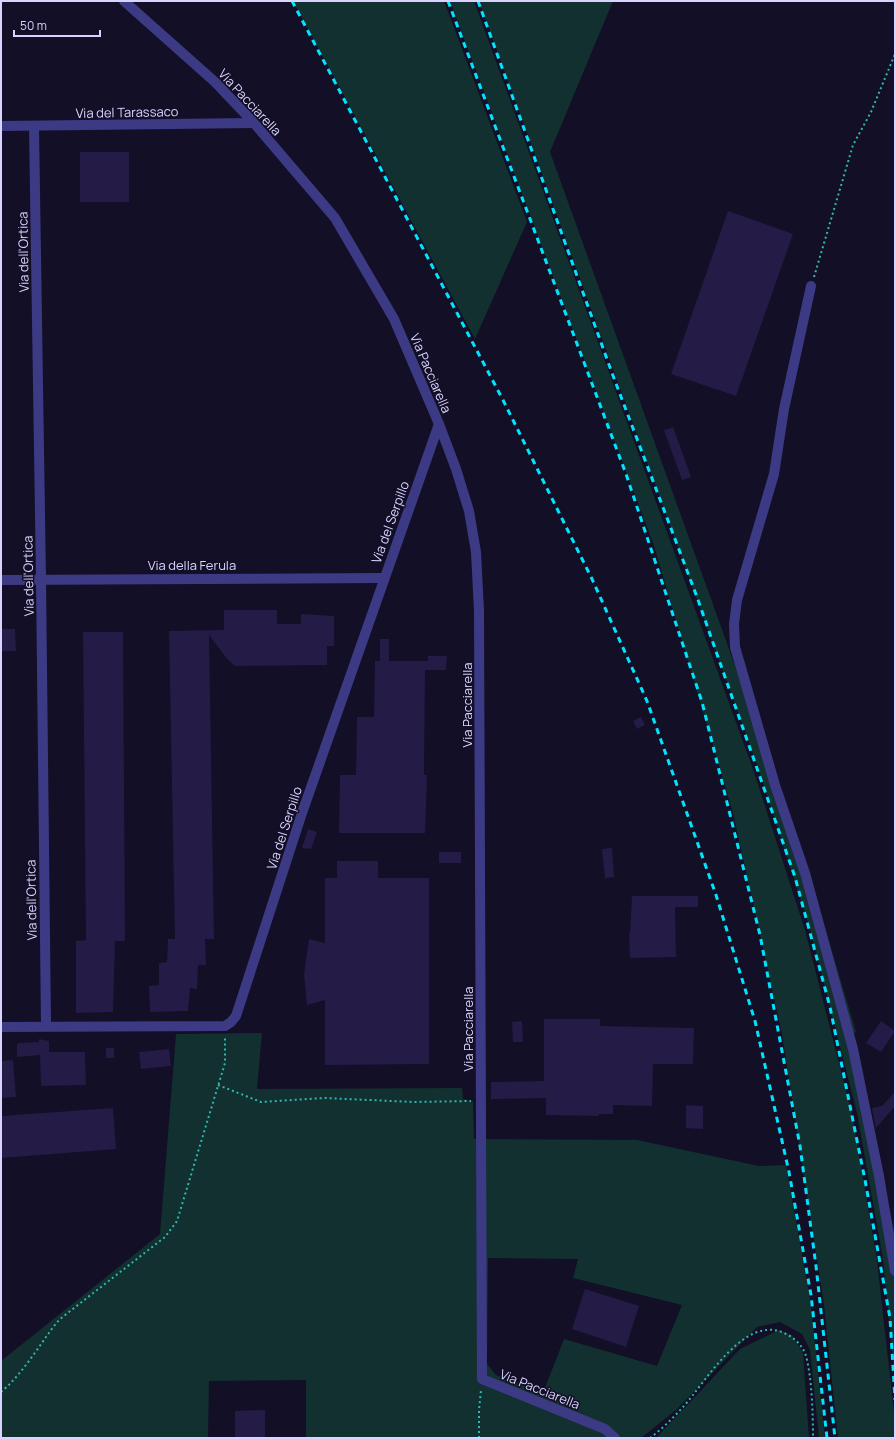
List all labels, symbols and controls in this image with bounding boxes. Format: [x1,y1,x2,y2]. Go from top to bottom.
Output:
scale bar [14,12,100,38]
text: 50 m [20,17,47,34]
street label: Via Pacciarella [214,65,286,139]
street label: Via del Tarassaco [76,102,179,122]
street label: Via dell'Ortica [13,211,33,293]
street label: Via Pacciarella [406,330,456,416]
street label: Via del Serpillo [367,478,413,566]
street label: Via dell'Ortica [18,535,38,617]
street label: Via della Ferula [148,556,236,574]
street label: Via Pacciarella [458,663,476,747]
street label: Via del Serpillo [262,784,306,872]
street label: Via dell'Ortica [21,859,41,941]
street label: Via Pacciarella [459,987,477,1071]
street label: Via Pacciarella [497,1365,583,1413]

